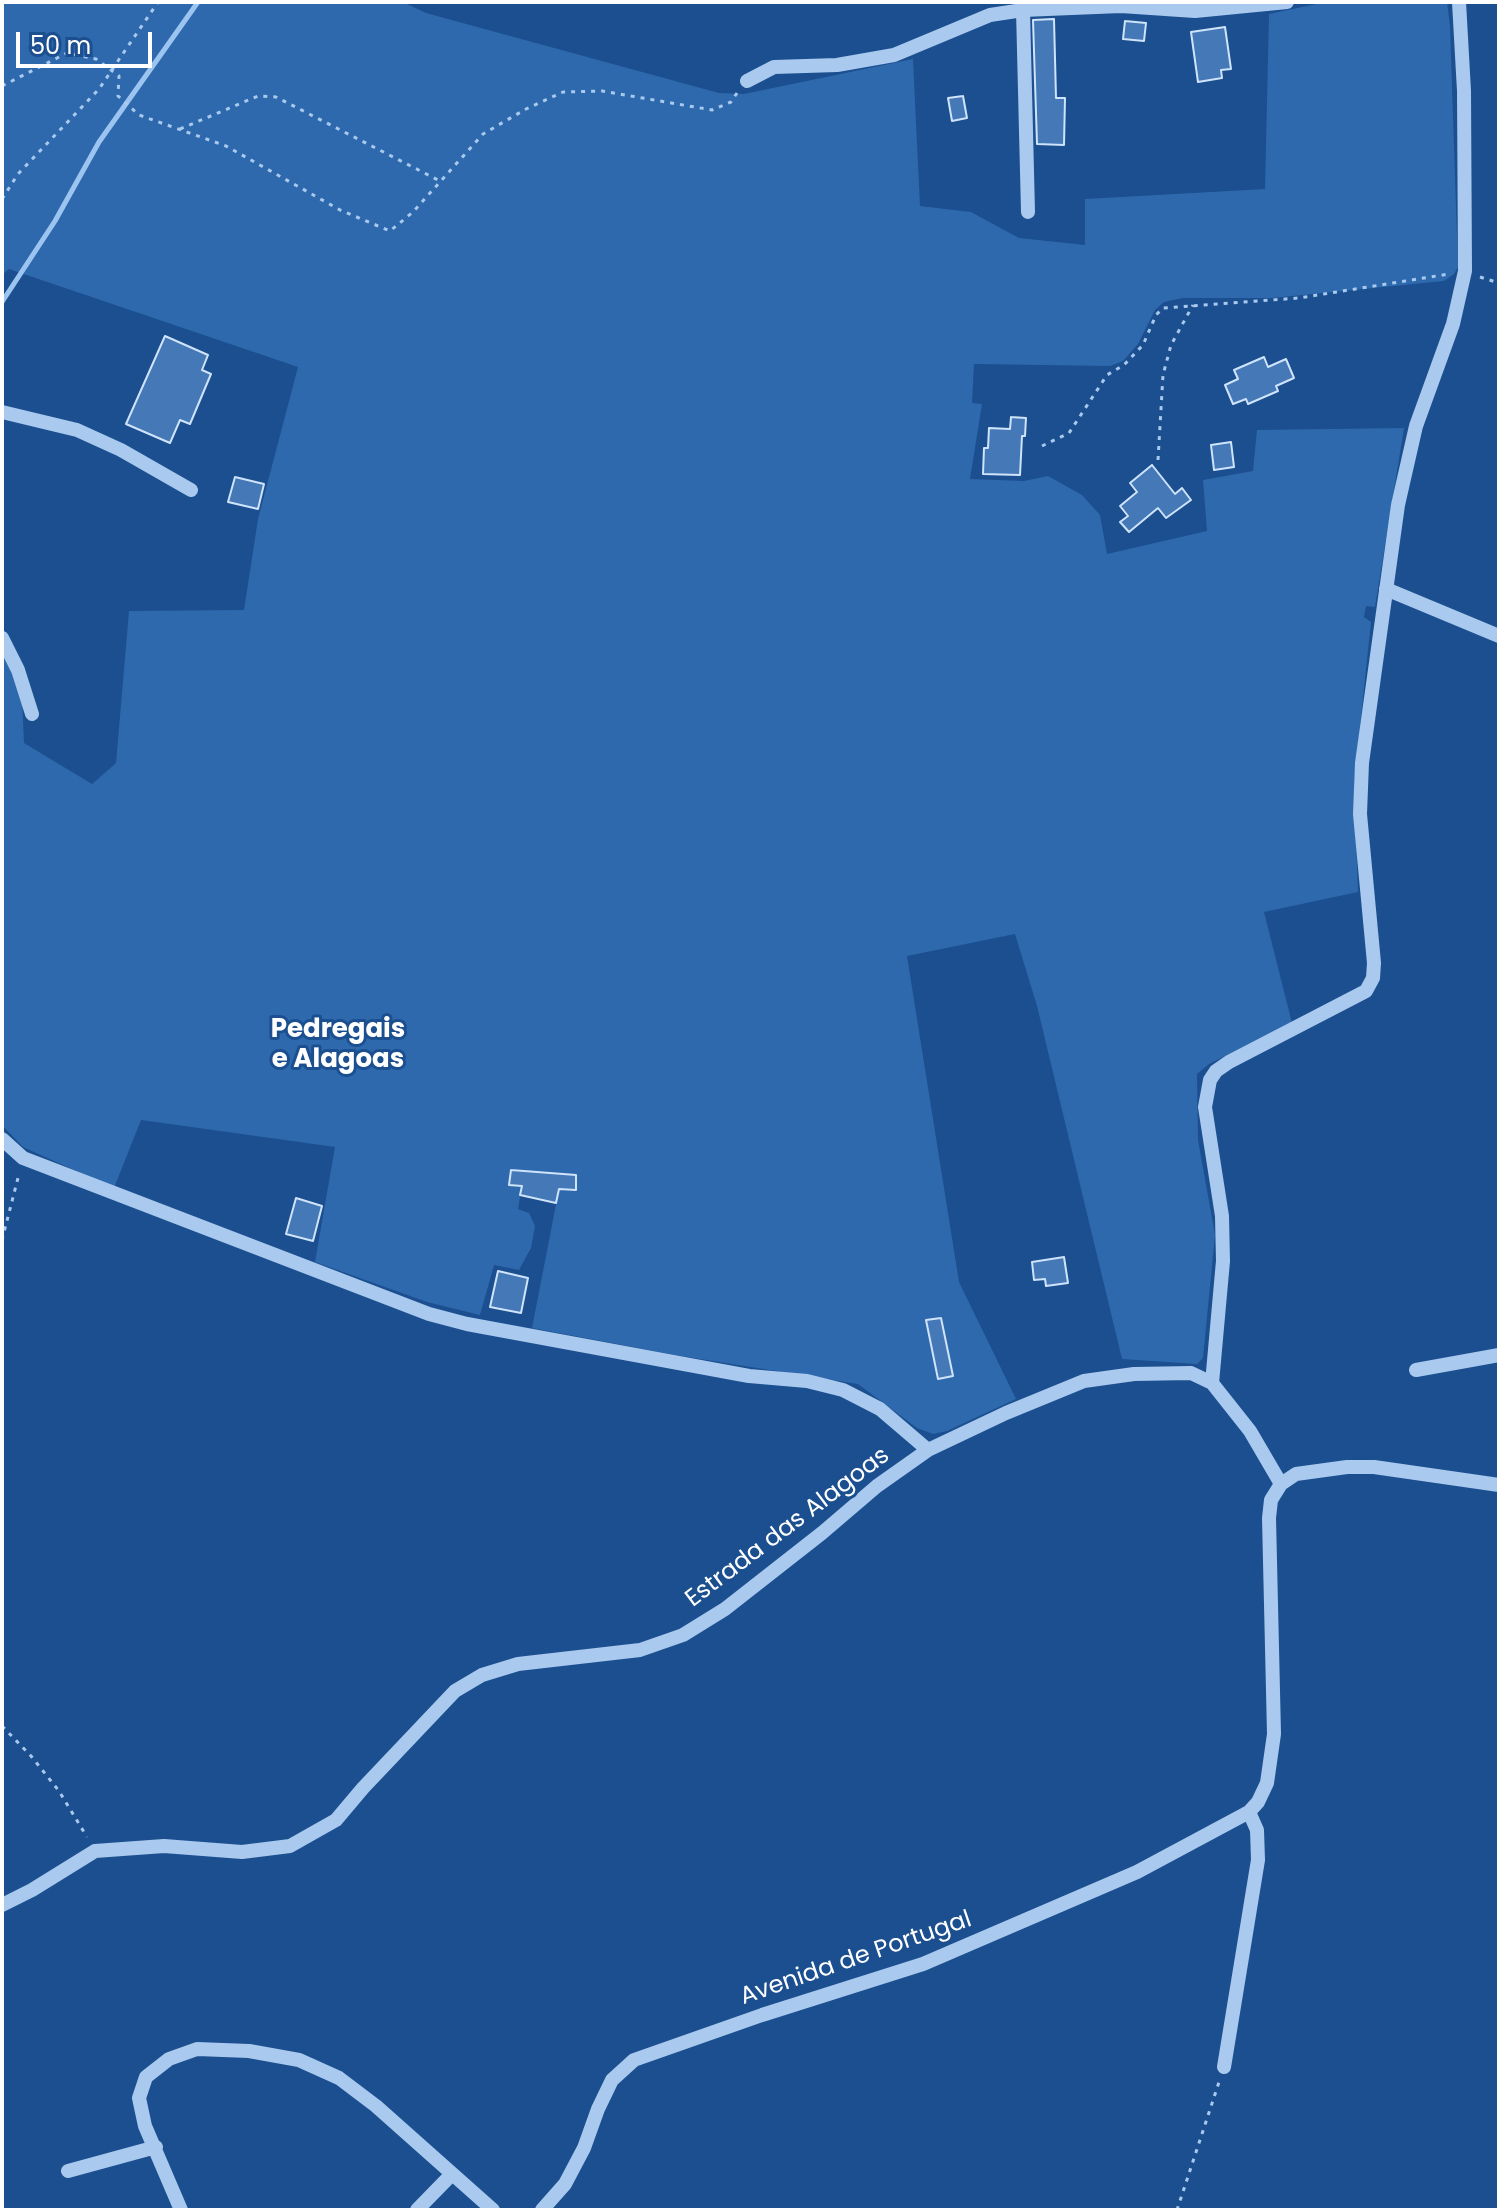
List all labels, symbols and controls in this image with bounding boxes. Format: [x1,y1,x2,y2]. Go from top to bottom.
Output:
scale bar [20,16,156,66]
text: 50 m [30,29,91,62]
district label: Pedregais e Alagoas [271,1014,405,1076]
street label: Estrada das Alagoas [680,1442,896,1614]
street label: Avenida de Portugal [737,1906,975,2012]

